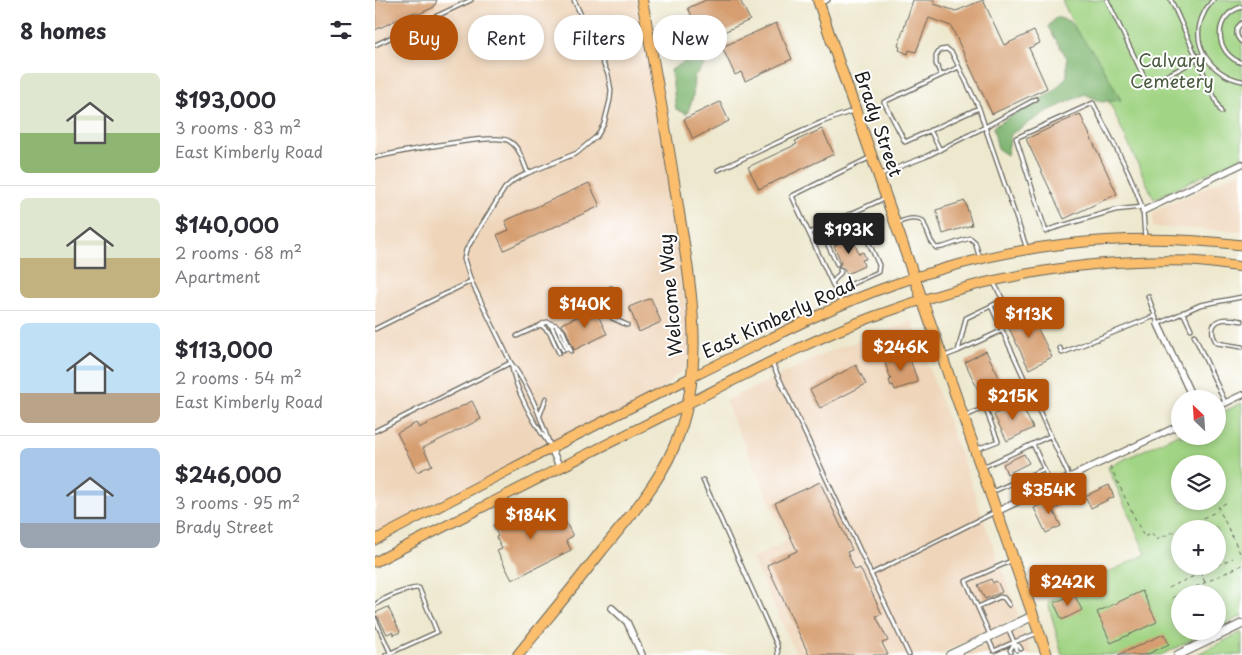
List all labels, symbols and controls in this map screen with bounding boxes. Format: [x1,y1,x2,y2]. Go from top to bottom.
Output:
text: 8 homes [20,14,106,46]
chip: Buy [390,15,458,60]
chip: Rent [468,15,544,60]
chip: Filters [554,15,643,60]
chip: New [653,15,727,60]
icon: filters [327,16,355,44]
park label: Calvary Cemetery [1130,46,1214,94]
street label: Brady Street [849,67,910,180]
text: $193,000 [175,83,276,115]
icon: home [60,93,120,153]
text: 3 rooms · 83 m² [175,115,301,139]
text: East Kimberly Road [175,139,323,163]
text: $140,000 [175,208,279,240]
pin: $193K [814,212,884,255]
text: $193K [824,217,874,241]
icon: home [60,218,120,278]
street label: Welcome Way [651,233,688,358]
text: 2 rooms · 68 m² [175,240,302,264]
text: Apartment [175,264,260,288]
street label: East Kimberly Road [697,269,860,364]
pin: $140K [550,286,620,329]
text: $140K [559,291,611,315]
pin: $113K [994,296,1064,339]
text: $113K [1005,301,1053,325]
pin: $246K [866,330,936,372]
text: $113,000 [175,333,273,365]
text: $246K [873,334,929,358]
icon: home [60,343,120,403]
text: 2 rooms · 54 m² [175,365,302,389]
pin: $215K [978,378,1048,421]
text: $215K [988,383,1038,407]
text: East Kimberly Road [175,389,323,413]
north arrow [1171,390,1226,445]
map controls [1171,390,1226,640]
button: layers [1171,455,1226,510]
text: $246,000 [175,458,282,490]
icon: home [60,468,120,528]
pin: $354K [1014,472,1084,515]
text: $354K [1022,477,1076,501]
text: 3 rooms · 95 m² [175,490,300,514]
pin: $184K [496,498,566,540]
text: $184K [506,502,556,526]
text: Brady Street [175,514,273,538]
button: + [1171,520,1226,575]
pin: $242K [1033,564,1103,607]
text: $242K [1041,569,1095,593]
button: − [1171,585,1226,640]

